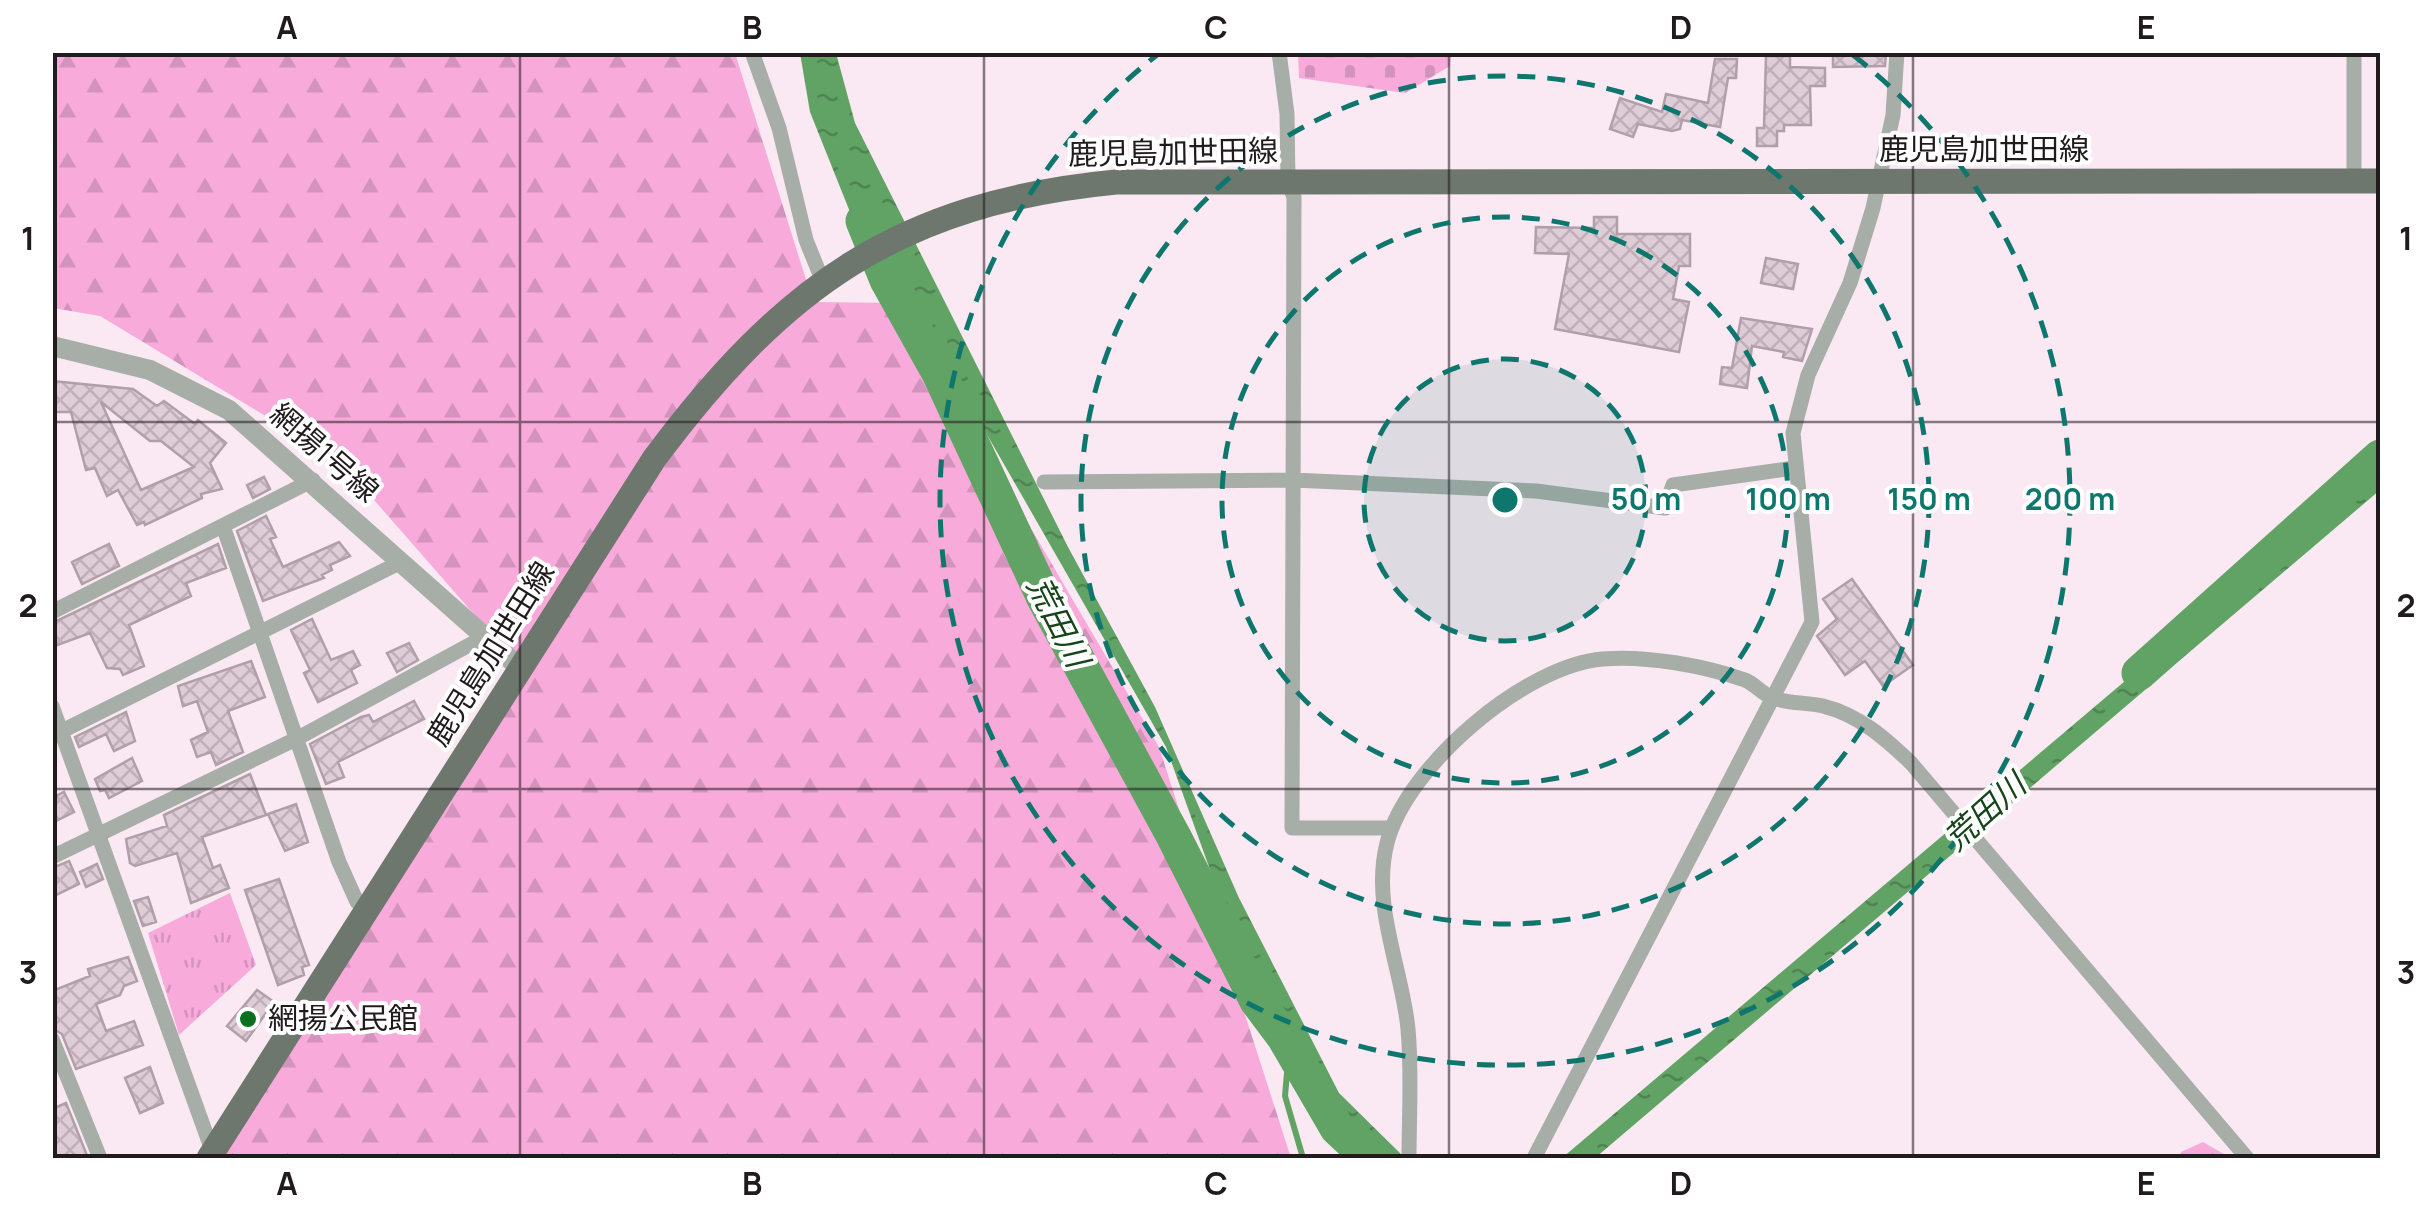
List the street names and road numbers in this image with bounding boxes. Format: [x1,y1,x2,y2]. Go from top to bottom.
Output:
street label: 鹿児島加世田線 [1879,128,2089,169]
street label: 鹿児島加世田線 [1068,129,1278,174]
street label: 網揚1号線 [262,393,388,511]
street label: 鹿児島加世田線 [417,553,563,753]

